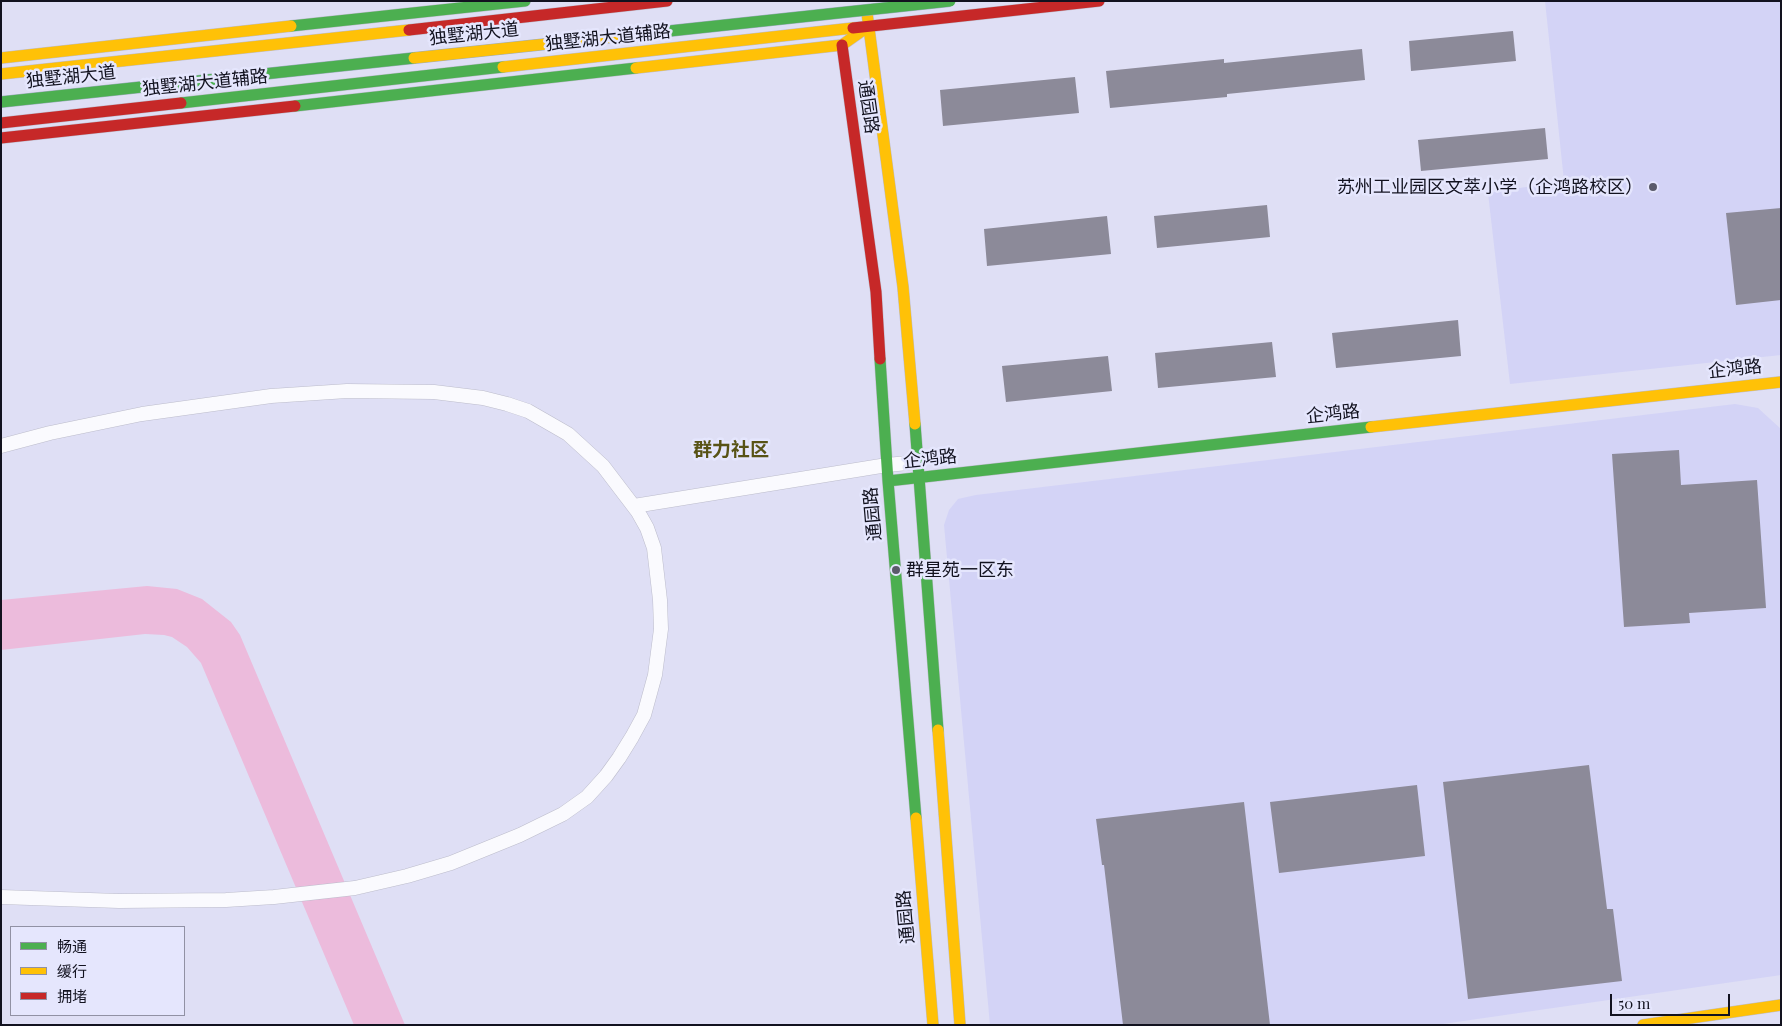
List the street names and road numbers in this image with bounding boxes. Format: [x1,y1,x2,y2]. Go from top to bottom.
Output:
street label: 独墅湖大道 [428,19,520,49]
street label: 独墅湖大道辅路 [544,21,672,55]
street label: 独墅湖大道 [25,62,117,92]
street label: 独墅湖大道辅路 [141,66,269,100]
street label: 通园路 [854,79,882,135]
street label: 企鸿路 [1707,355,1763,383]
street label: 企鸿路 [1305,400,1361,428]
street label: 企鸿路 [902,445,958,473]
street label: 通园路 [860,486,886,542]
street label: 通园路 [893,889,919,945]

